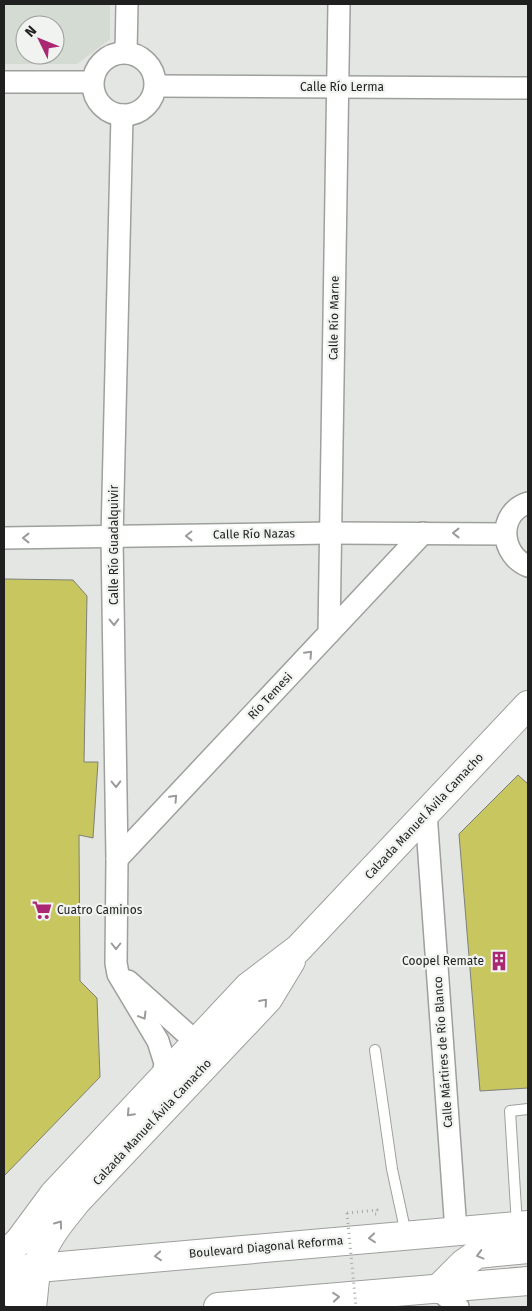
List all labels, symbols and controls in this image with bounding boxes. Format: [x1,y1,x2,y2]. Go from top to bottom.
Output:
north arrow [15,15,65,65]
text: N [21,22,40,41]
street label: Calle Río Lerma [300,80,384,94]
street label: Calle Río Marne [326,276,342,360]
street label: Calle Río Guadalquivir [107,485,121,605]
street label: Calle Río Nazas [213,526,296,542]
one-way arrow [452,528,460,538]
one-way arrow [185,531,192,541]
one-way arrow [22,533,30,543]
one-way arrow [109,618,119,626]
one-way arrow [303,650,312,659]
street label: Río Temesi [245,670,295,722]
street label: Calzada Manuel Ávila Camacho [361,749,486,882]
one-way arrow [111,780,121,788]
one-way arrow [168,795,177,804]
supermarket icon: Cuatro Caminos [31,899,53,921]
place label: Cuatro Caminos [57,903,143,917]
one-way arrow [111,943,121,951]
building icon: Coopel Remate [488,950,510,972]
place label: Coopel Remate [402,954,484,968]
street label: Calle Mártires de Río Blanco [431,976,455,1128]
one-way arrow [259,999,268,1008]
one-way arrow [136,1010,146,1019]
street label: Calzada Manuel Ávila Camacho [89,1055,214,1188]
one-way arrow [127,1107,136,1116]
one-way arrow [53,1220,62,1230]
one-way arrow [368,1232,376,1243]
street label: Boulevard Diagonal Reforma [188,1233,344,1261]
one-way arrow [476,1249,484,1260]
one-way arrow [154,1250,162,1261]
one-way arrow [332,1292,340,1303]

